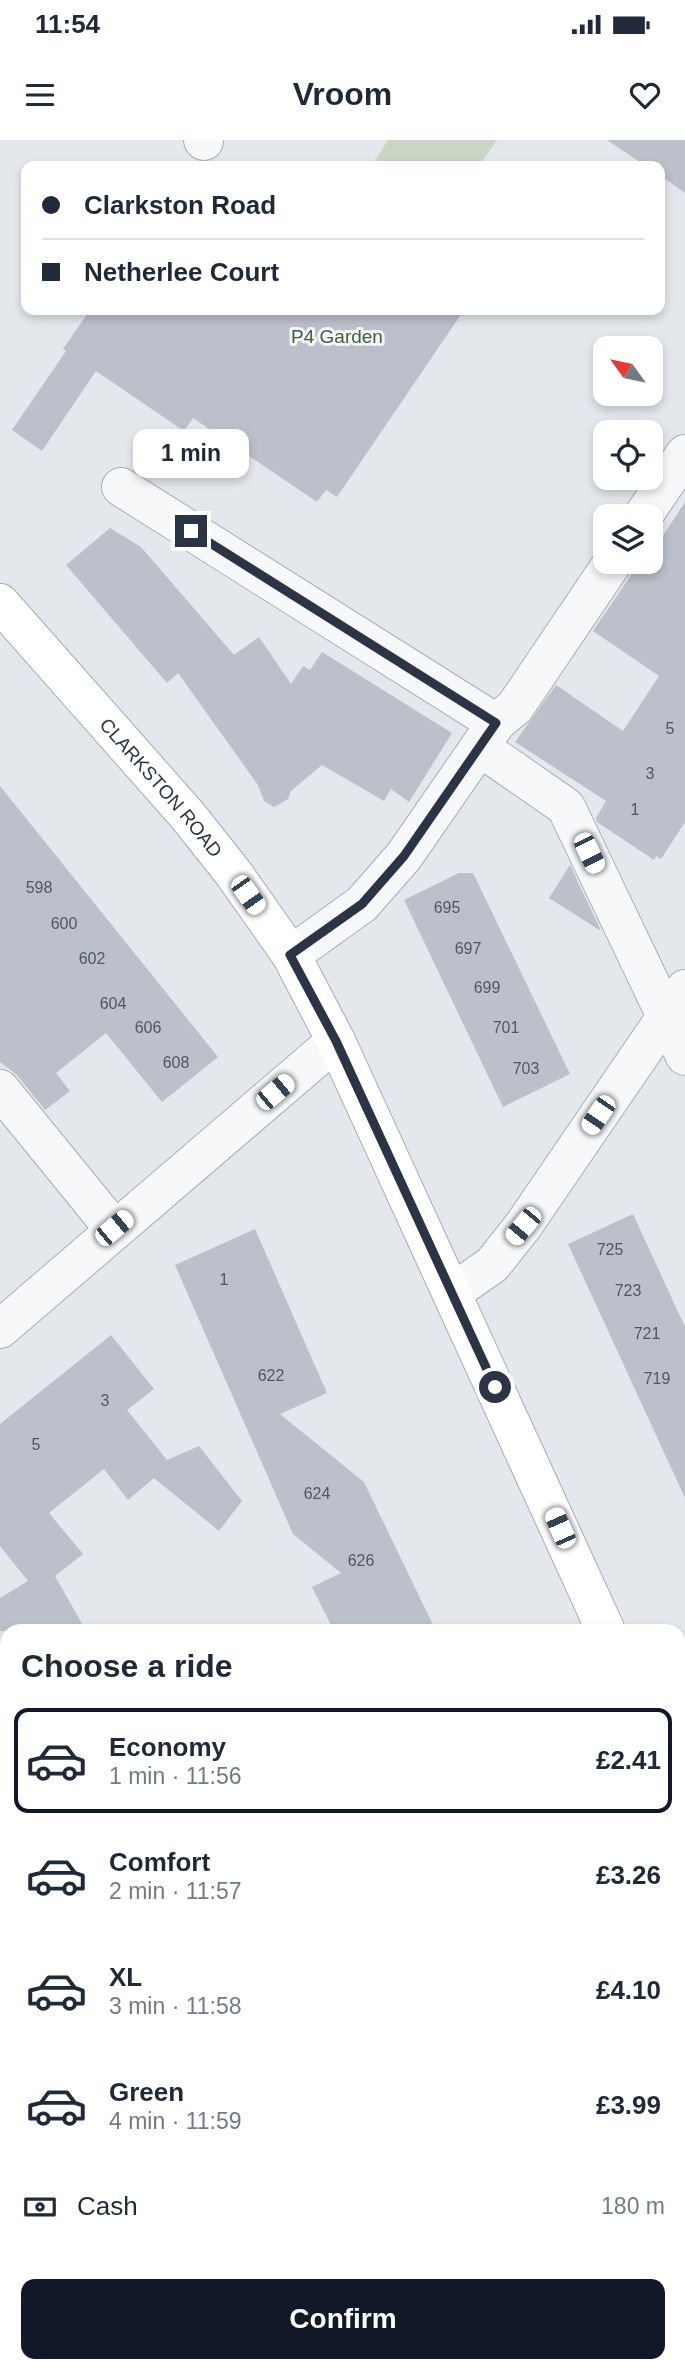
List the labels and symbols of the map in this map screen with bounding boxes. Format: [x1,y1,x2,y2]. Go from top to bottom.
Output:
park label: P4 Garden [291,326,383,347]
north arrow [593,336,663,406]
callout: 1 min [133,430,249,478]
route end [175,515,207,547]
street label: CLARKSTON ROAD [96,714,226,861]
house number: 5 [666,720,675,737]
house number: 3 [646,765,655,782]
house number: 1 [631,801,640,818]
car [571,830,608,876]
car [228,872,269,918]
house number: 598 [26,879,52,896]
house number: 695 [434,899,460,916]
house number: 600 [51,915,77,932]
house number: 697 [455,940,481,957]
house number: 602 [79,950,105,967]
house number: 699 [474,979,500,996]
house number: 604 [100,995,126,1012]
house number: 606 [135,1019,161,1036]
house number: 701 [493,1019,519,1036]
house number: 608 [163,1054,189,1071]
house number: 703 [513,1060,539,1077]
car [253,1070,298,1114]
car [578,1092,619,1138]
car [502,1203,545,1249]
car [92,1206,137,1250]
house number: 725 [597,1241,623,1258]
house number: 1 [220,1271,229,1288]
house number: 723 [615,1282,641,1299]
house number: 721 [634,1325,660,1342]
house number: 622 [258,1367,284,1384]
house number: 719 [644,1370,670,1387]
route start [479,1371,511,1403]
house number: 3 [101,1392,110,1409]
house number: 5 [32,1436,41,1453]
house number: 624 [304,1485,330,1502]
car [542,1505,579,1551]
house number: 626 [348,1552,374,1569]

